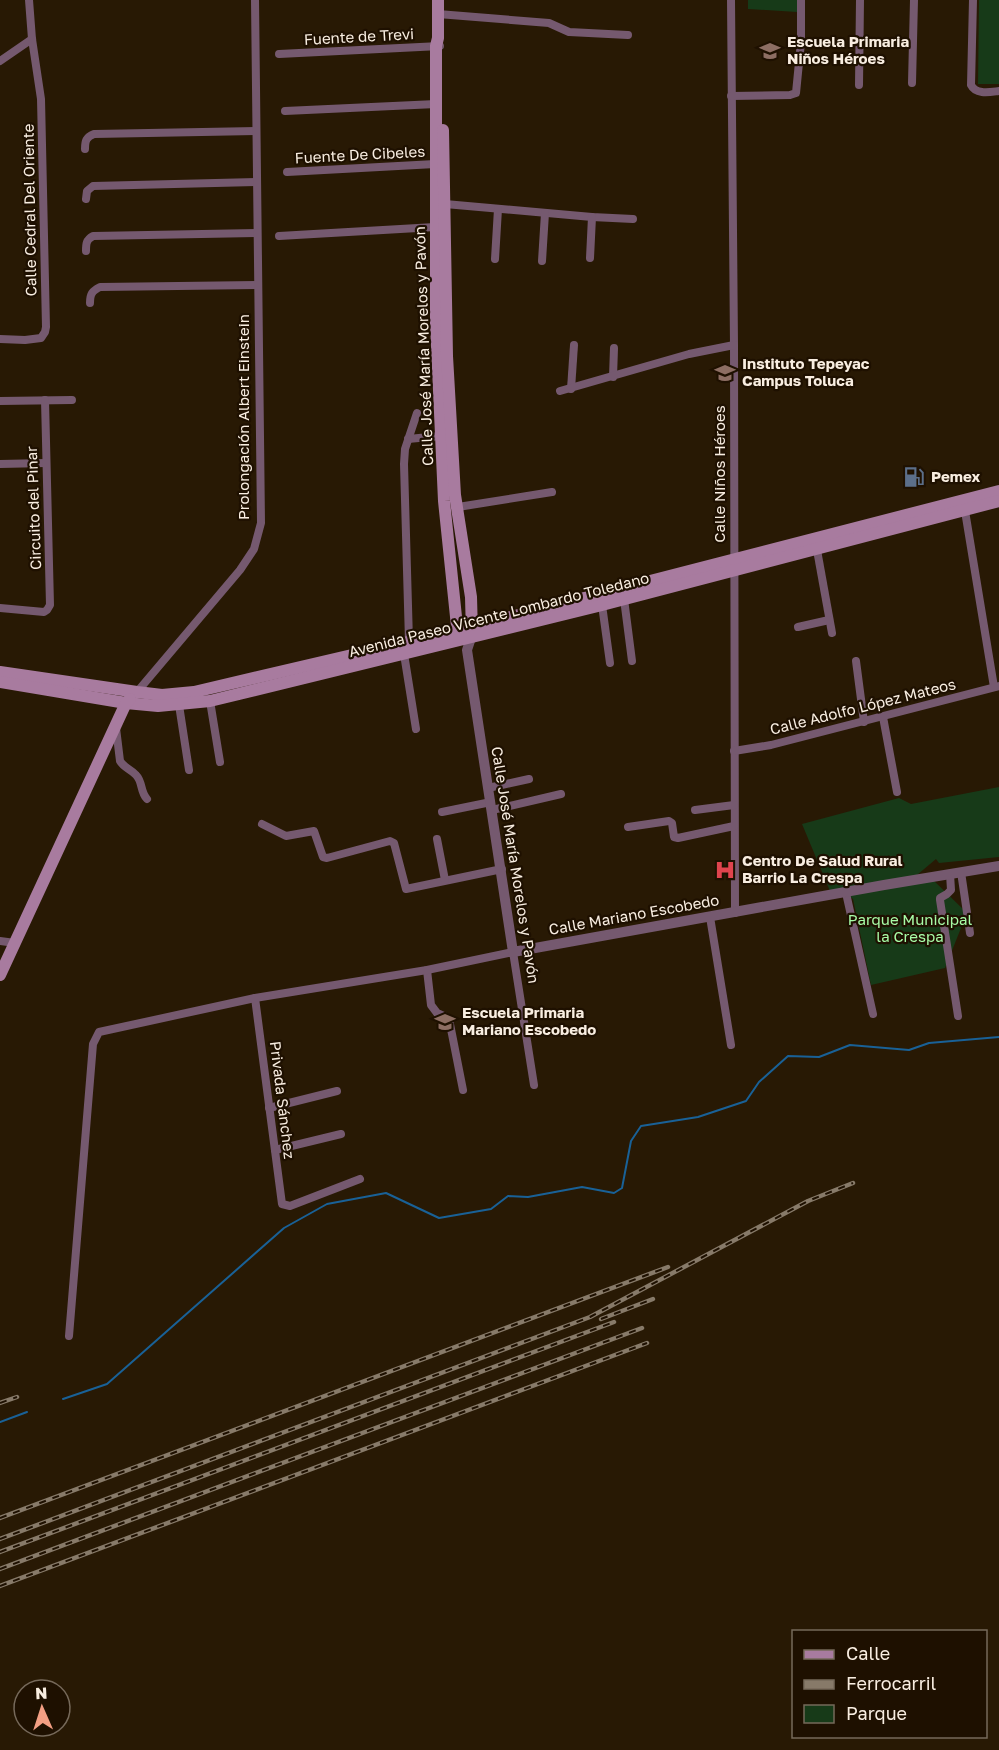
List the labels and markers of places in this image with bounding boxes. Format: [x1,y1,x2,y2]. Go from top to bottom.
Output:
place label: Escuela Primaria Niños Héroes [787,32,909,67]
school or university icon: Escuela Primaria Niños Héroes [758,39,782,63]
place label: Instituto Tepeyac Campus Toluca [742,354,870,389]
school or university icon: Instituto Tepeyac Campus Toluca [713,361,737,385]
fuel station icon: Pemex [902,465,926,489]
place label: Pemex [931,467,980,485]
place label: Centro De Salud Rural Barrio La Crespa [742,851,902,886]
hospital icon: Centro De Salud Rural Barrio La Crespa [713,858,737,882]
place label: Escuela Primaria Mariano Escobedo [462,1003,596,1038]
school or university icon: Escuela Primaria Mariano Escobedo [433,1010,457,1034]

